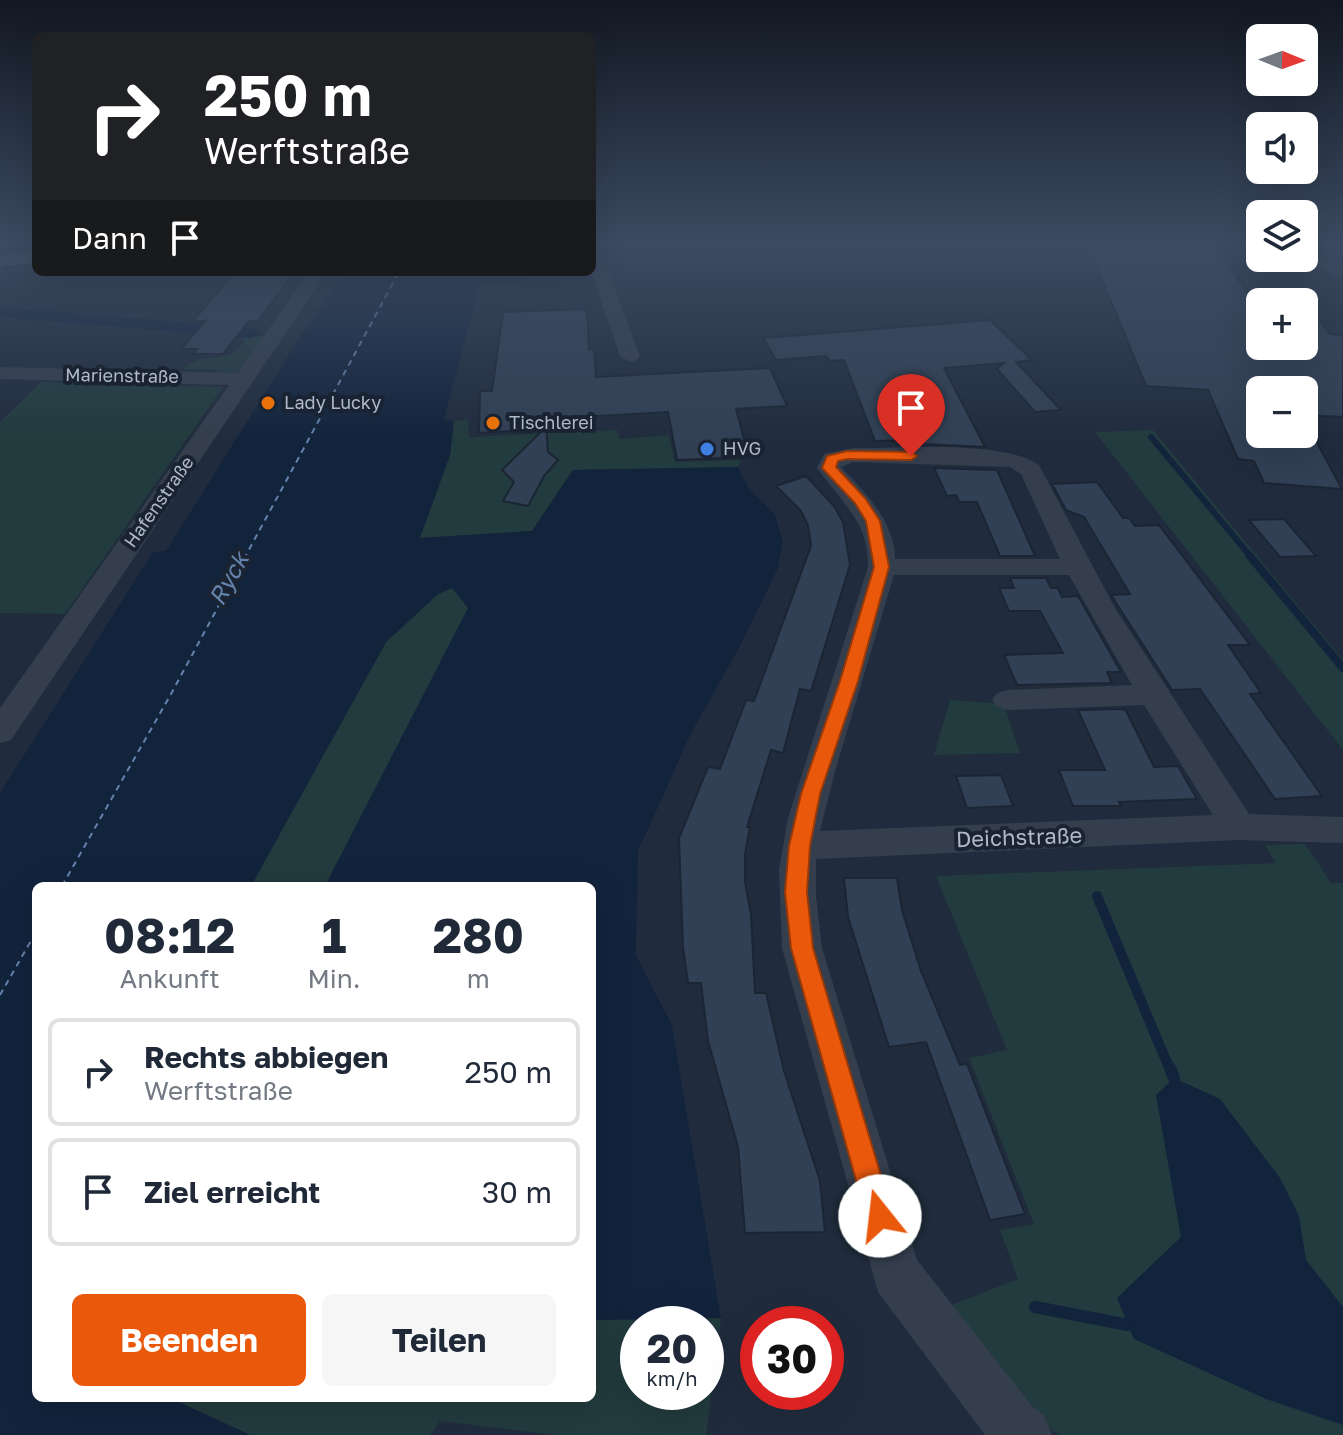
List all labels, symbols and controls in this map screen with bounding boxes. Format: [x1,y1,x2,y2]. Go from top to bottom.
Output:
north arrow [1246,24,1318,96]
map controls [1246,24,1318,448]
text: 250 m [204,61,372,128]
icon: right [72,64,176,168]
button: sound [1246,112,1318,184]
text: Werftstraße [204,129,410,172]
button: layers [1246,200,1318,272]
icon: arrive [163,216,207,260]
text: Dann [72,220,147,256]
button: + [1246,288,1318,360]
street label: Marienstraße [65,363,179,387]
pin [877,374,945,456]
button: − [1246,376,1318,448]
icon: arrive [889,386,933,430]
place label: Lady Lucky [284,391,381,413]
marker: Lady Lucky [259,394,277,412]
place label: Tischlerei [509,411,594,433]
marker: Tischlerei [484,414,502,432]
place label: HVG [723,437,761,459]
marker: HVG [698,440,716,458]
street label: Hafenstraße [119,452,198,551]
water label: Ryck [201,545,256,610]
street label: Deichstraße [955,821,1083,852]
text: 08:12 [104,906,235,964]
text: 1 [322,906,346,964]
text: 280 [433,906,524,964]
text: Ankunft [120,963,220,994]
text: Min. [307,963,361,994]
text: m [467,963,490,994]
text: Rechts abbiegen [144,1039,388,1075]
icon: right [76,1050,120,1094]
text: 250 m [465,1054,552,1090]
text: Werftstraße [144,1075,293,1106]
icon: arrive [76,1170,120,1214]
text: Ziel erreicht [144,1174,320,1210]
text: 30 m [482,1174,552,1210]
position arrow [838,1174,922,1258]
button: Beenden [72,1294,306,1386]
button: Teilen [322,1294,556,1386]
speed limit sign: 30 [740,1306,844,1410]
text: 20 [647,1324,697,1372]
text: km/h [647,1366,697,1390]

